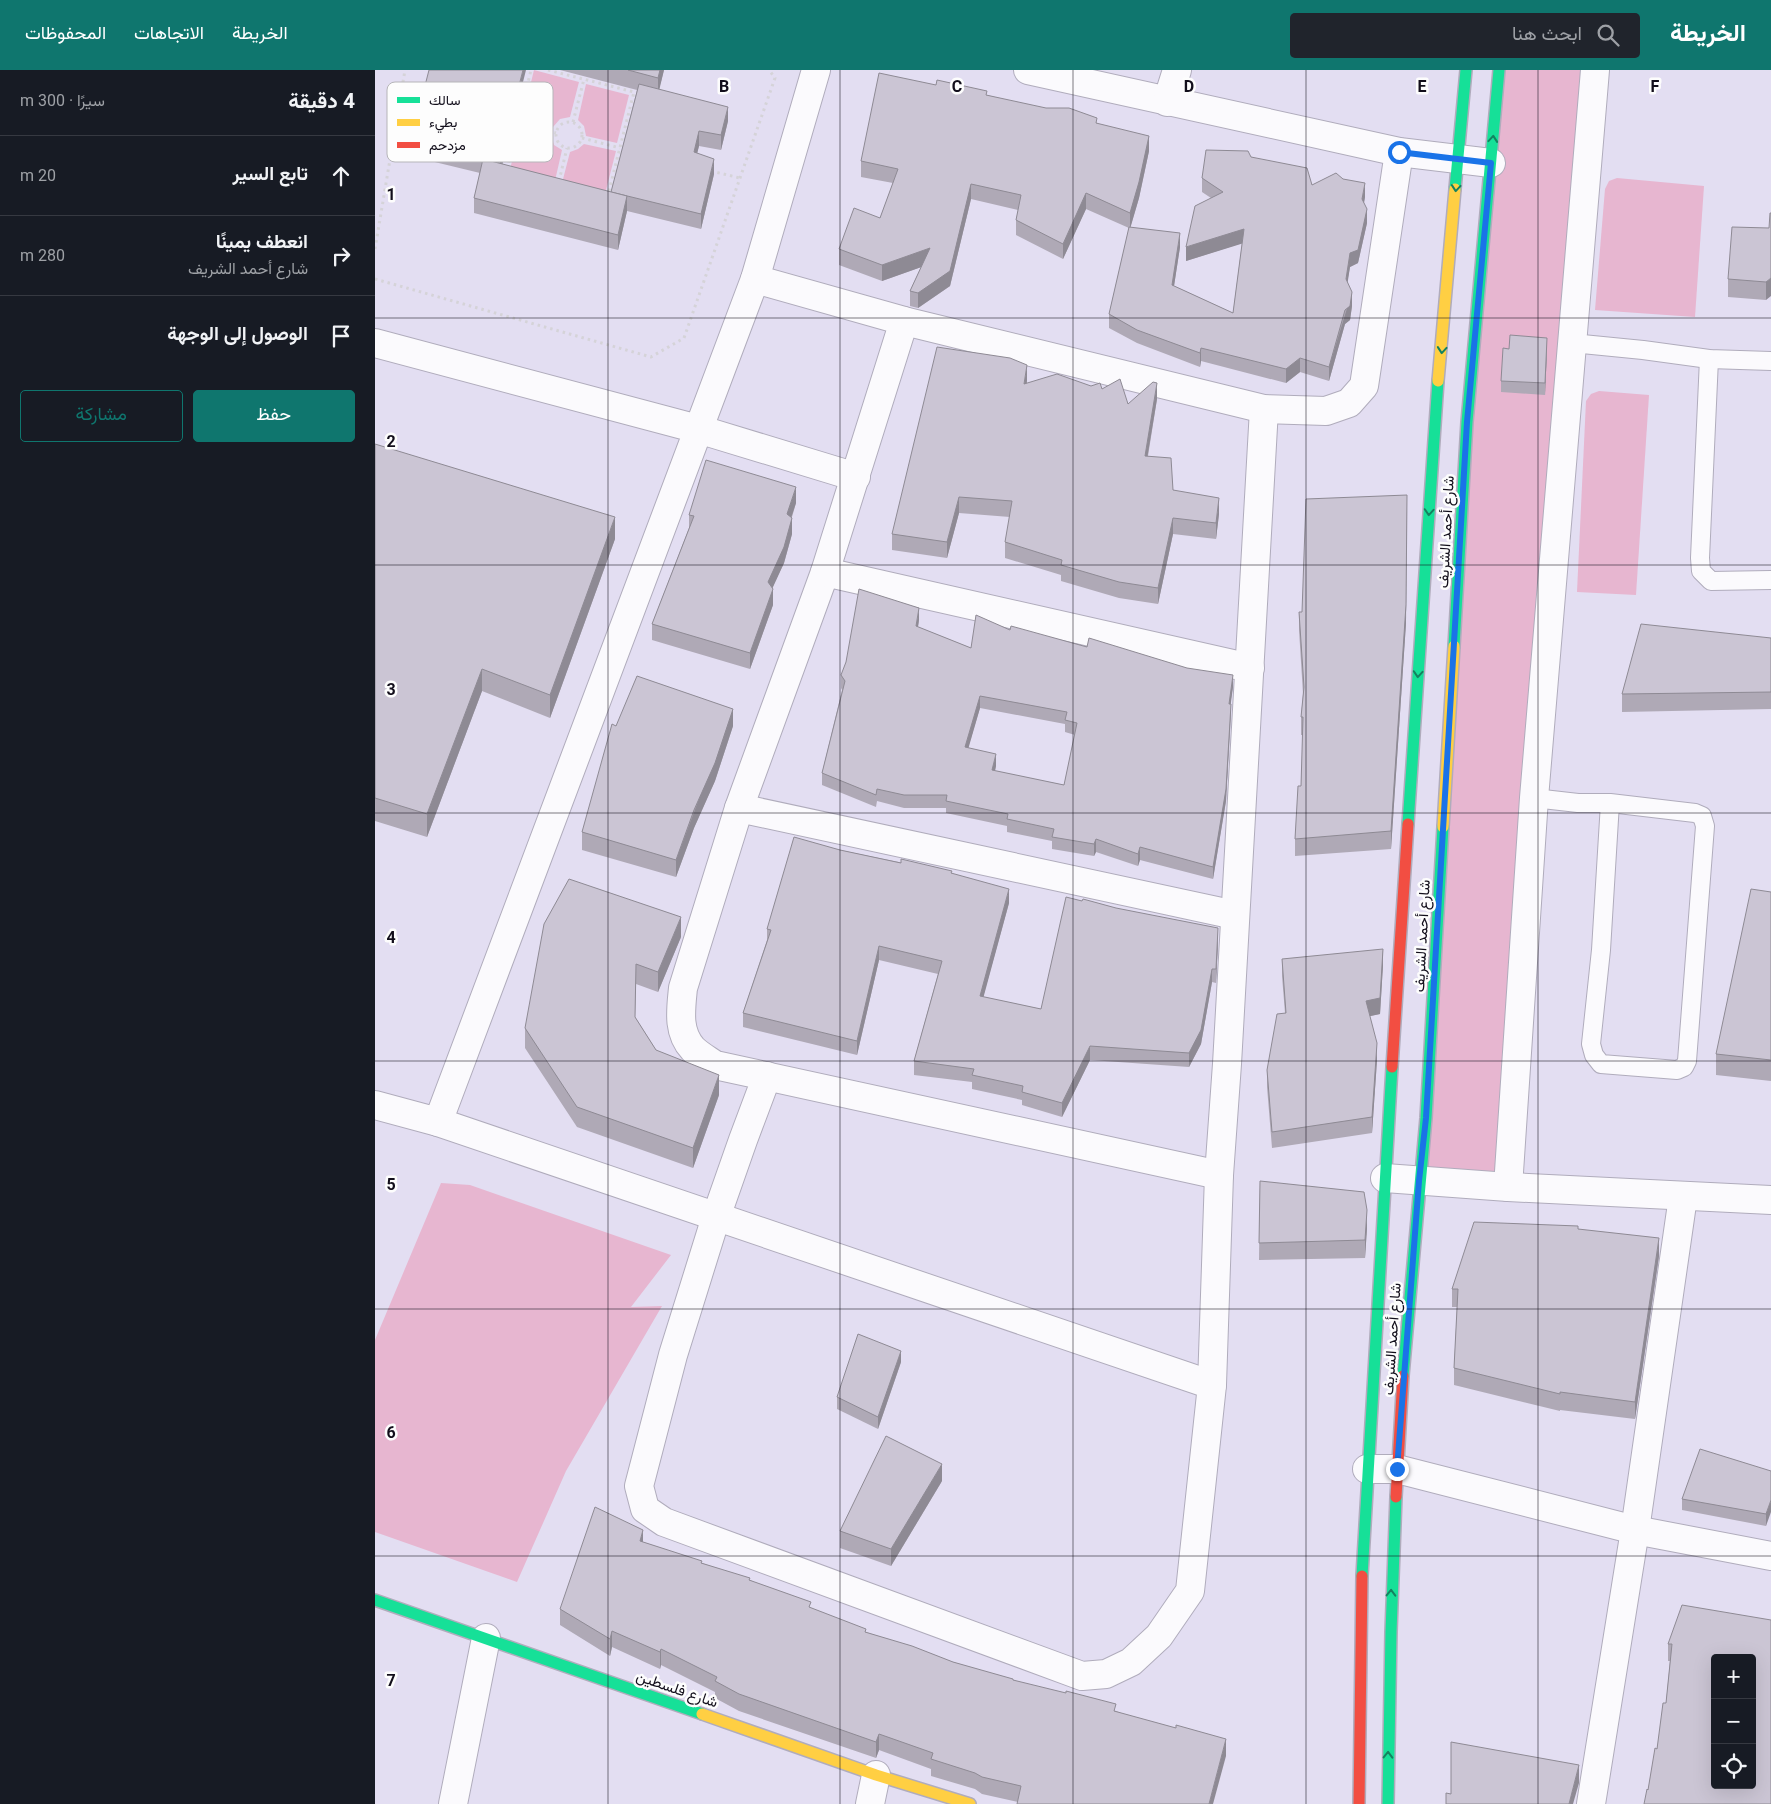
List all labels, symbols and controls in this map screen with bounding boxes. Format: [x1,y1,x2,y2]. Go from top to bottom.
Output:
search box [1290,13,1640,58]
text: الخريطة [1670,19,1746,47]
icon: search [1594,21,1622,49]
text: المحفوظات [25,22,106,43]
text: الاتجاهات [134,22,204,43]
text: الخريطة [232,22,288,43]
text: ابحث هنا [1512,22,1582,45]
text: B [719,77,729,96]
text: C [952,77,962,96]
text: D [1184,77,1194,96]
text: E [1418,77,1427,96]
text: F [1651,77,1660,96]
legend [387,82,553,162]
text: 4 دقيقة [288,89,355,113]
text: سيرًا · 300 m [20,91,105,110]
text: سالك [429,92,460,108]
text: بطيء [429,114,457,134]
one-way arrow [1487,135,1498,143]
text: مزدحم [429,137,466,154]
route start [1388,141,1411,164]
text: تابع السير [232,162,308,185]
icon: ahead [327,162,355,190]
text: 20 m [20,166,56,185]
text: 1 [386,185,396,204]
one-way arrow [1451,185,1462,193]
text: انعطف يمينًا [216,230,308,253]
icon: right [327,242,355,270]
text: 280 m [20,246,65,265]
text: شارع أحمد الشريف [188,259,308,278]
text: الوصول إلى الوجهة [167,322,308,345]
icon: arrive [327,322,355,350]
one-way arrow [1436,346,1447,354]
button: مشاركة [20,390,183,442]
button: حفظ [193,390,355,442]
text: 2 [386,432,396,451]
street label: شارع أحمد الشريف [1434,475,1460,589]
one-way arrow [1424,508,1435,516]
one-way arrow [1413,671,1424,679]
text: 3 [386,680,396,699]
street label: شارع أحمد الشريف [1410,879,1436,993]
text: 4 [386,928,396,947]
text: 5 [386,1175,396,1194]
street label: شارع أحمد الشريف [1379,1282,1407,1396]
text: 6 [386,1423,396,1442]
route end [1386,1458,1409,1481]
one-way arrow [1386,1589,1396,1596]
map controls [1711,1654,1756,1789]
button: + [1711,1654,1756,1699]
street label: شارع فلسطين [633,1667,720,1713]
text: 7 [386,1671,396,1690]
button: − [1711,1699,1756,1744]
button: locate [1711,1744,1756,1789]
one-way arrow [1383,1751,1393,1759]

